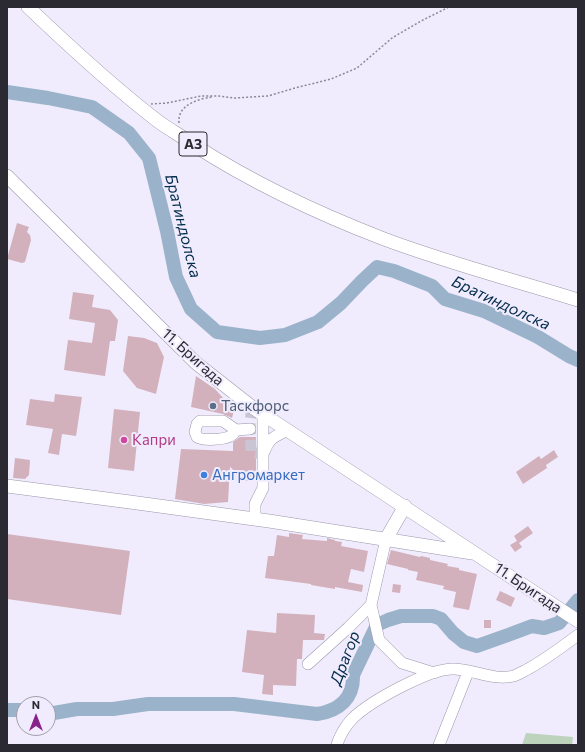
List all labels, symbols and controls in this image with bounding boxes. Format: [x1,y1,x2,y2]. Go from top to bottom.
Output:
road number: A3 [179,132,207,156]
water label: Братиндолска [161,172,205,280]
water label: Братиндолска [449,272,553,334]
street label: 11. Бригада [158,325,228,389]
place label: Таскфорс [221,397,289,415]
marker: Таскфорс [208,401,218,411]
place label: Капри [132,431,176,449]
marker: Капри [119,435,129,445]
place label: Ангромаркет [212,466,305,484]
marker: Ангромаркет [199,470,209,480]
street label: 11. Бригада [491,559,565,617]
water label: Драгор [326,628,364,688]
north arrow [16,696,56,736]
text: N [32,698,40,711]

